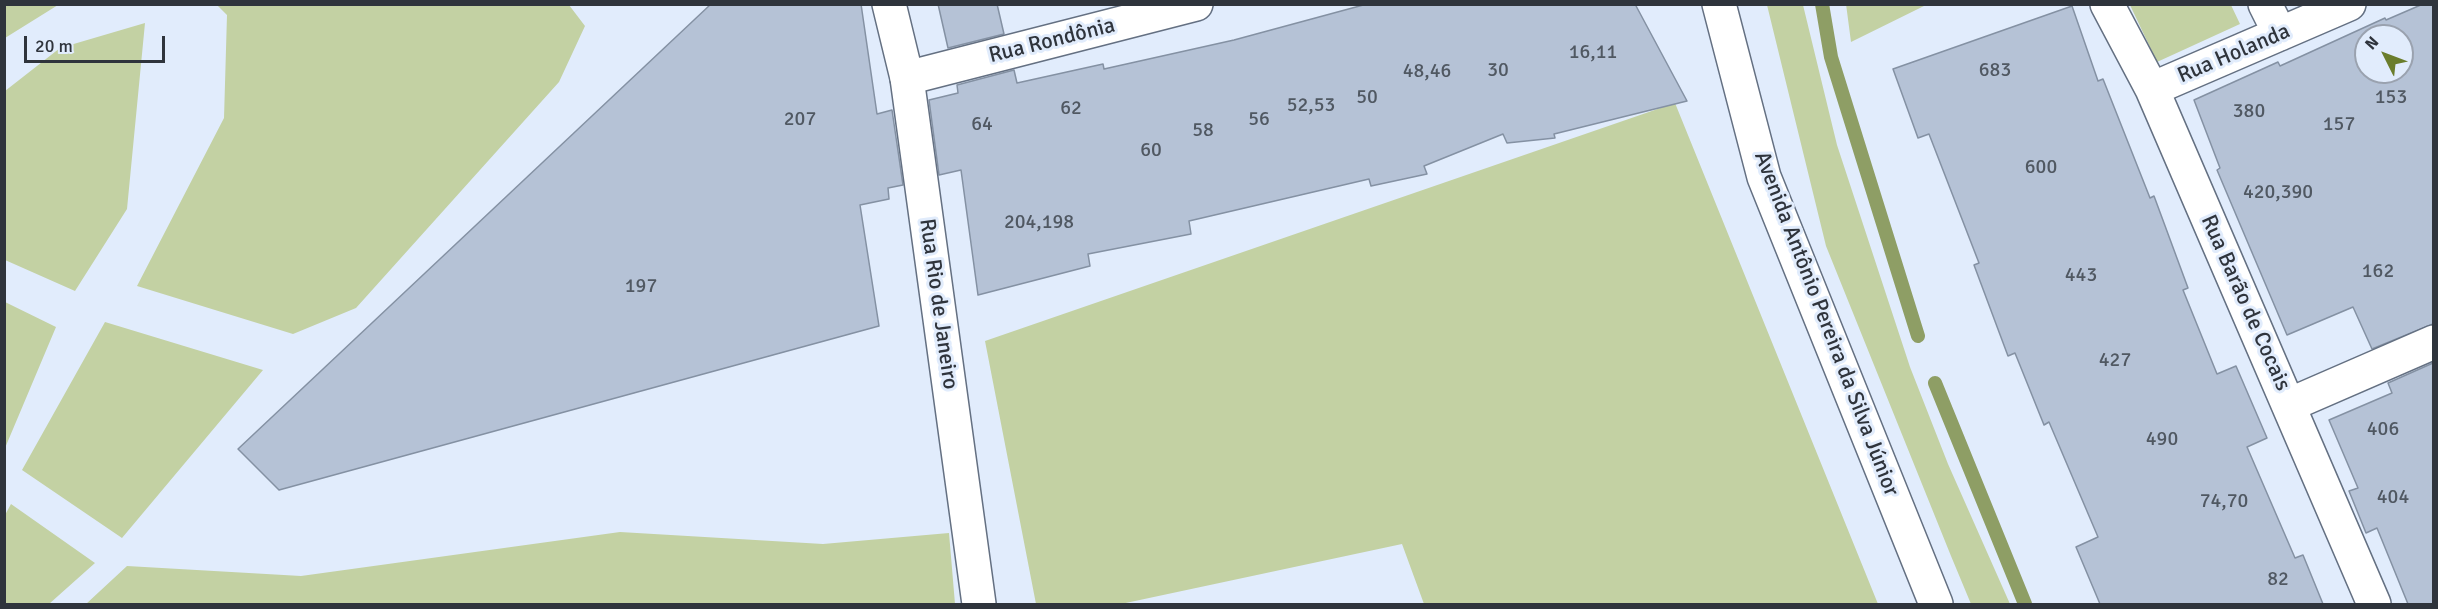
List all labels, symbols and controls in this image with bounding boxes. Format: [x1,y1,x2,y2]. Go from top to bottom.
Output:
street label: Rua Rondônia [986,13,1118,69]
street label: Rua Holanda [2174,19,2294,89]
scale bar [27,24,168,62]
north arrow [2354,24,2414,84]
text: N [2361,32,2383,54]
text: 20 m [35,35,73,57]
house number: 16,11 [1569,41,1617,65]
house number: 30 [1487,59,1509,83]
house number: 683 [1979,59,2011,83]
house number: 48,46 [1403,60,1451,84]
house number: 50 [1356,86,1378,110]
house number: 153 [2375,86,2407,110]
house number: 52,53 [1287,94,1335,118]
house number: 62 [1060,97,1082,121]
house number: 380 [2233,100,2265,124]
house number: 207 [784,108,816,132]
house number: 56 [1248,108,1270,132]
house number: 64 [971,113,993,137]
house number: 157 [2323,113,2355,137]
house number: 58 [1192,119,1214,143]
house number: 60 [1140,139,1162,163]
street label: Avenida Antônio Pereira da Silva Júnior [1748,148,1904,500]
house number: 600 [2025,156,2057,180]
house number: 420,390 [2243,181,2313,205]
house number: 204,198 [1004,211,1074,235]
street label: Rua Barão de Cocais [2194,211,2296,395]
street label: Rua Rio de Janeiro [913,217,963,391]
house number: 162 [2362,260,2394,284]
house number: 443 [2065,264,2097,288]
house number: 197 [625,275,657,299]
house number: 427 [2099,349,2131,373]
house number: 406 [2367,418,2399,442]
house number: 490 [2146,428,2178,452]
house number: 404 [2377,486,2409,510]
house number: 74,70 [2200,490,2248,514]
house number: 82 [2267,568,2289,592]

